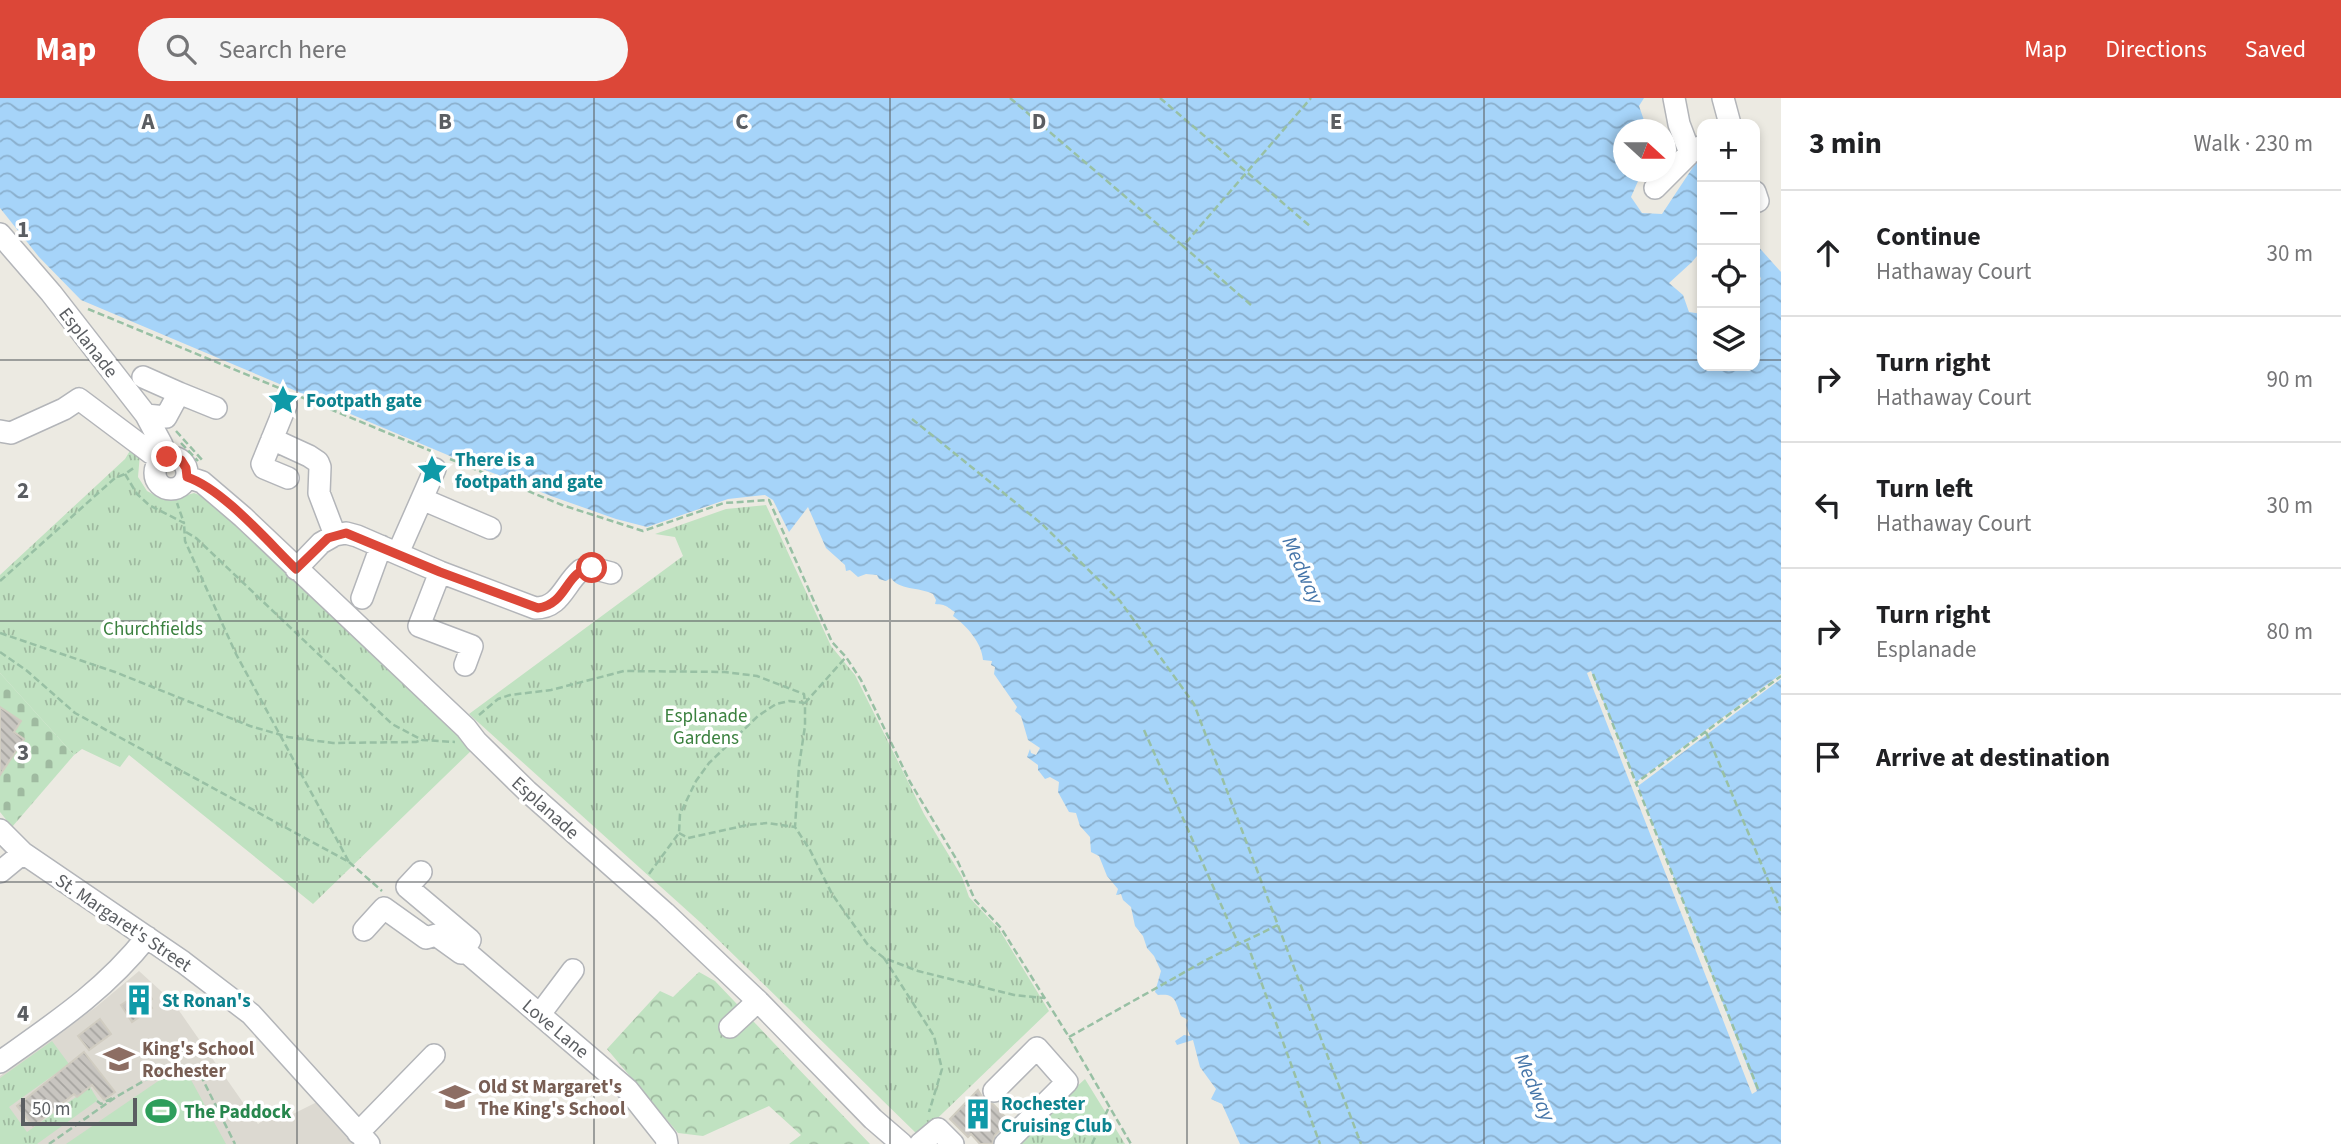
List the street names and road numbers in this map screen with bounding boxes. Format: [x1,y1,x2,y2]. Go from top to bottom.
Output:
street label: Esplanade [52,302,124,384]
street label: Esplanade [505,770,585,846]
street label: St. Margaret's Street [50,868,197,979]
street label: Love Lane [516,993,594,1065]

